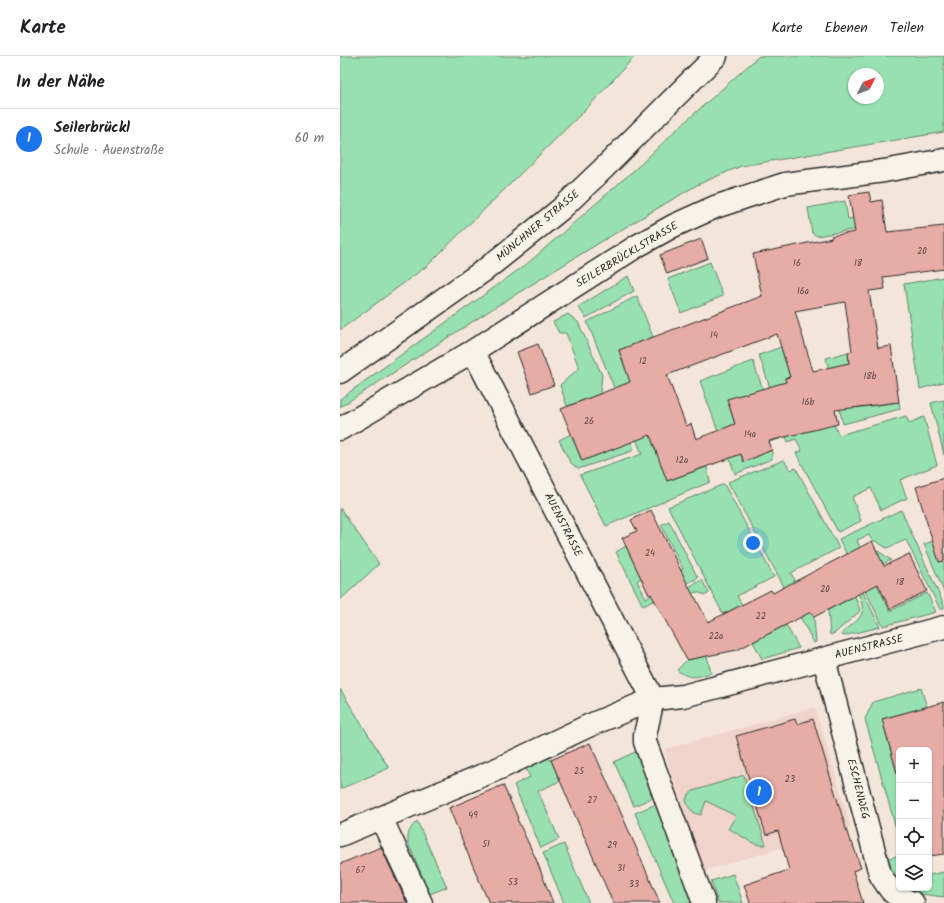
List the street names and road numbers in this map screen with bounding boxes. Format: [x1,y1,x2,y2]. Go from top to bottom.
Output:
street label: MÜNCHNER STRASSE [492,185,584,266]
street label: SEILERBRÜCKLSTRASSE [572,217,682,293]
street label: AUENSTRASSE [539,490,587,561]
street label: AUENSTRASSE [833,630,906,664]
street label: ESCHENWEG [842,757,874,821]

